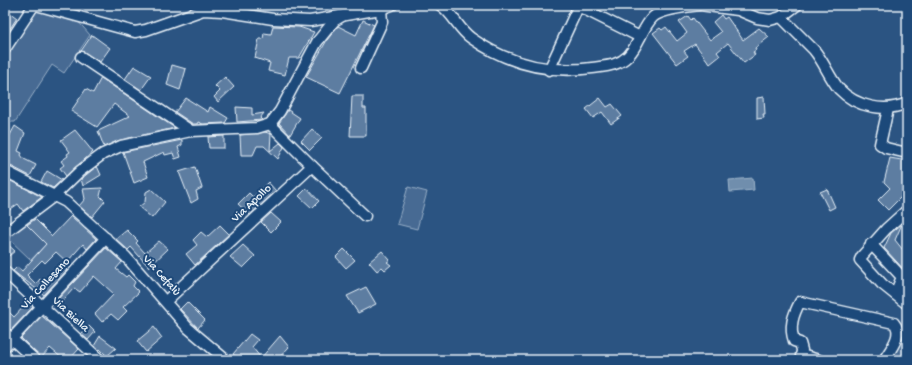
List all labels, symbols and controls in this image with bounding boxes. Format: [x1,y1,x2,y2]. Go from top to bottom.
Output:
street label: Via Apollo [228,182,275,227]
street label: Via Cefalù [138,252,183,300]
street label: Via Collesano [18,255,74,314]
street label: Via Biella [48,294,92,336]

